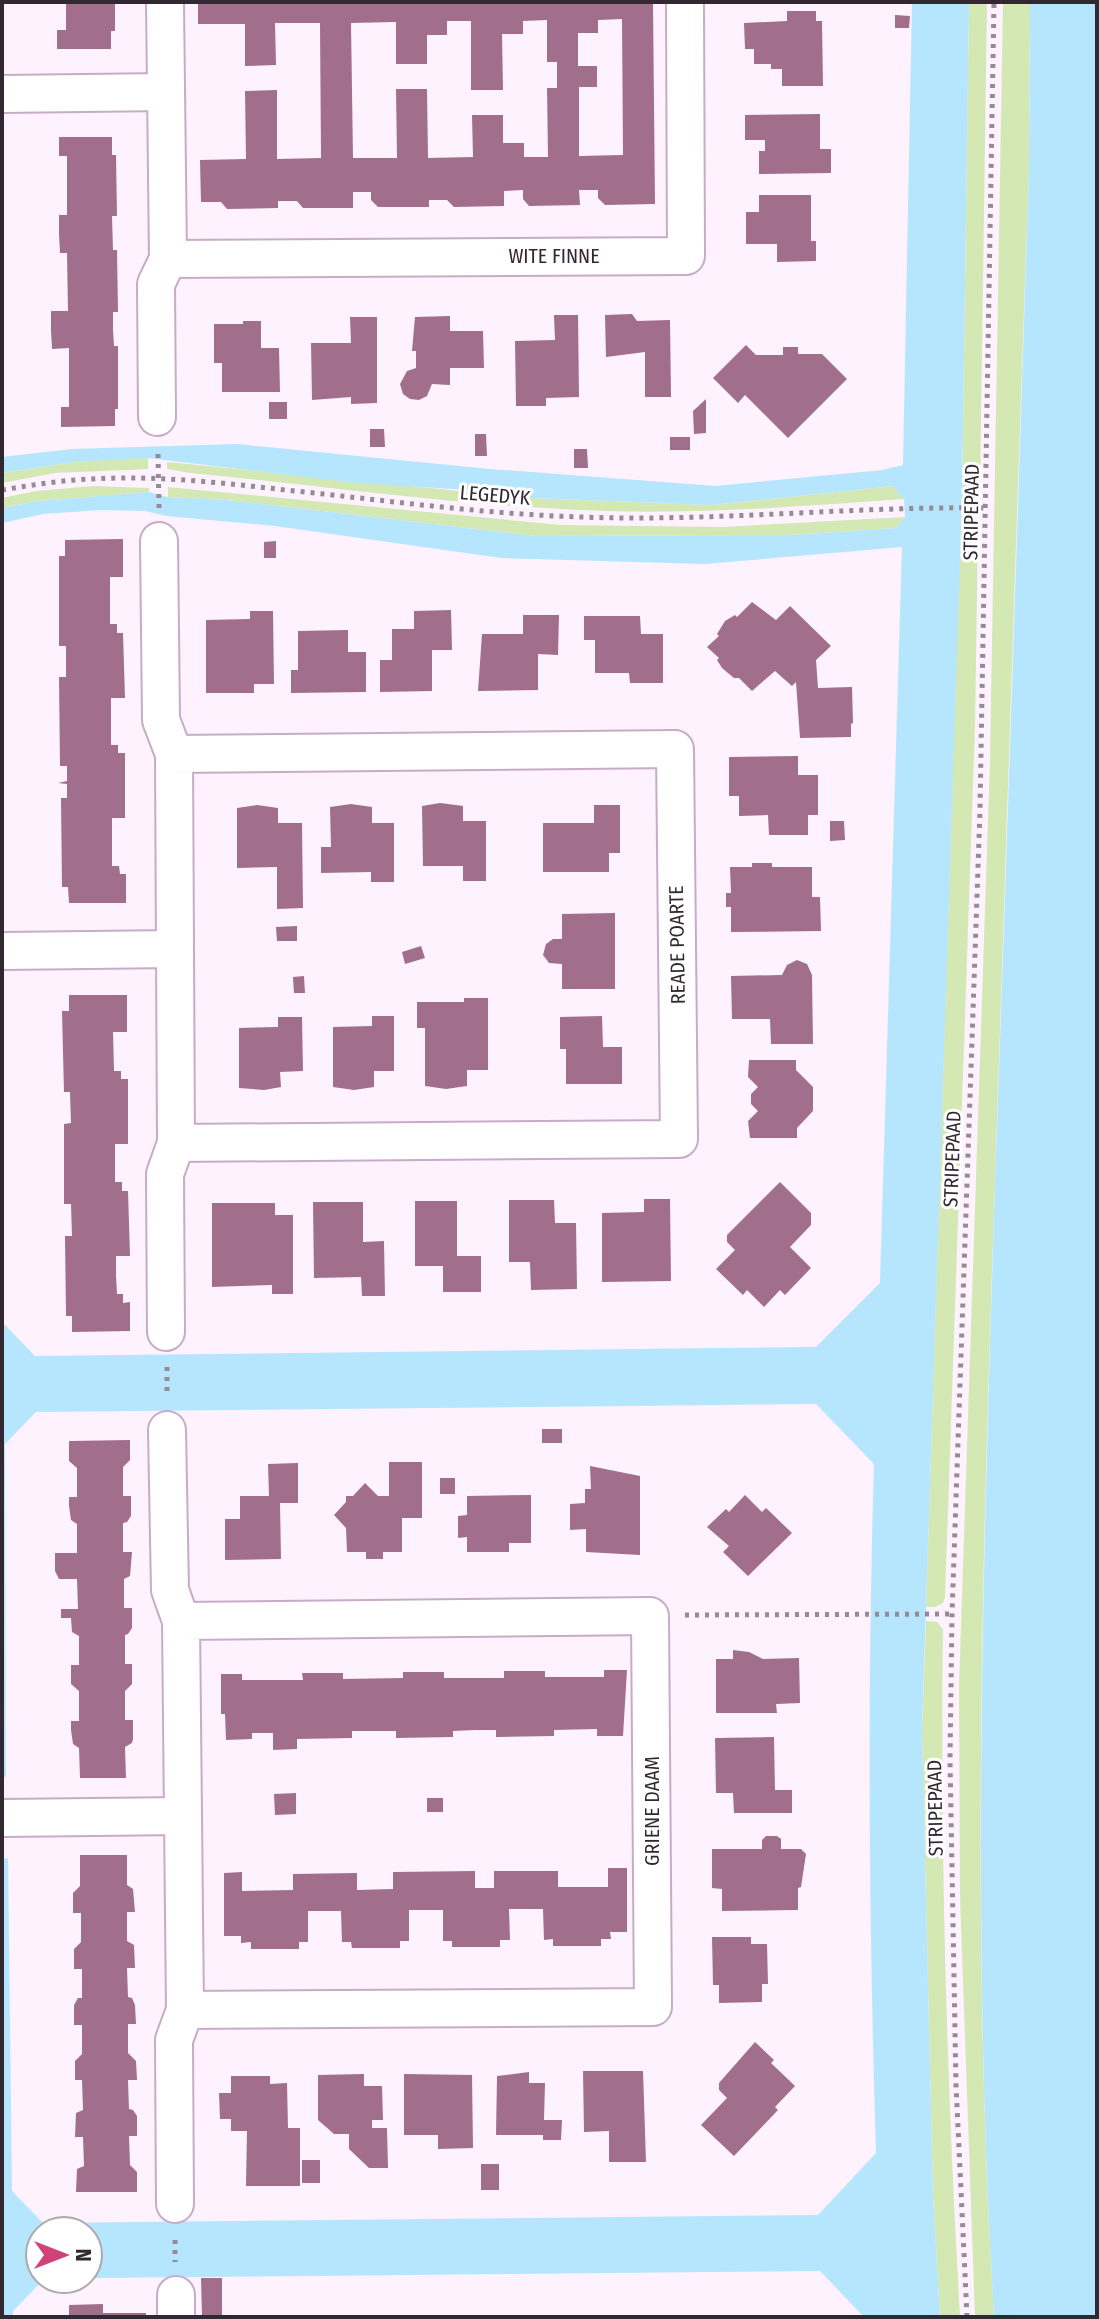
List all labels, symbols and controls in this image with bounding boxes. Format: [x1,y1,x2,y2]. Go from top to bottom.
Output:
street label: WITE FINNE [508,244,600,268]
street label: STRIPEPAAD [958,463,984,561]
street label: LEGEDYK [459,480,532,510]
street label: READE POARTE [664,885,690,1005]
street label: STRIPEPAAD [938,1110,966,1208]
street label: GRIENE DAAM [640,1756,664,1866]
street label: STRIPEPAAD [922,1759,948,1857]
north arrow [24,2215,104,2295]
text: N [70,2248,97,2262]

